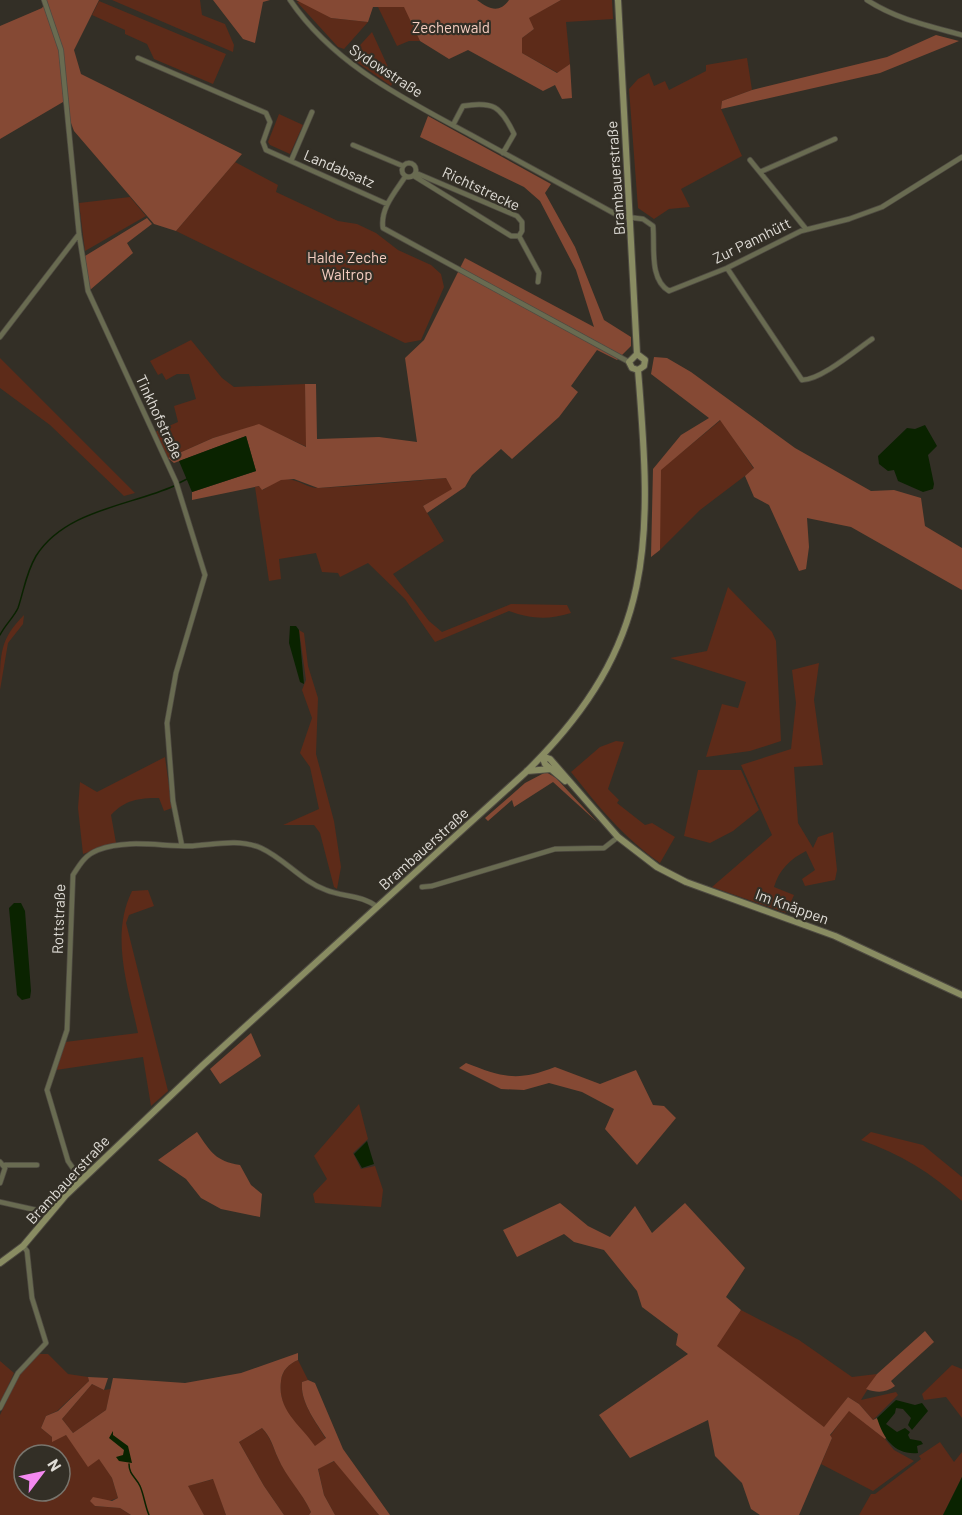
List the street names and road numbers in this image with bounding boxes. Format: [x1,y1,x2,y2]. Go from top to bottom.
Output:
street label: Sydowstraße [346,40,427,101]
street label: Brambauerstraße [602,120,628,236]
street label: Landabsatz [301,145,378,191]
street label: Richtstrecke [440,162,523,214]
street label: Zur Pannhütt [710,213,793,267]
street label: Tinkhofstraße [133,372,187,462]
street label: Brambauerstraße [375,803,472,893]
street label: Rottstraße [48,884,68,954]
street label: Im Knäppen [753,884,831,928]
street label: Brambauerstraße [22,1131,113,1227]

